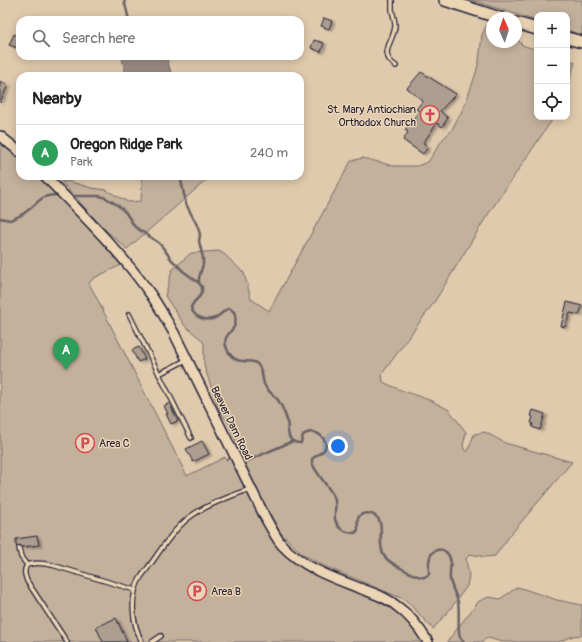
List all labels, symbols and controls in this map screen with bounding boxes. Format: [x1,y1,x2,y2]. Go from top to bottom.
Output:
north arrow [486,12,522,48]
map controls [534,12,570,120]
button: + [534,12,570,48]
search box [16,16,304,60]
icon: search [30,27,52,49]
text: Search here [62,29,135,48]
button: − [534,48,570,84]
button: locate [534,84,570,120]
text: Nearby [32,88,81,109]
place label: St. Mary Antiochian Orthodox Church [327,103,416,129]
church icon: St. Mary Antiochian Orthodox Church [419,104,441,126]
text: Oregon Ridge Park [70,135,182,154]
text: A [41,145,49,161]
text: 240 m [250,145,288,161]
text: Park [70,154,93,170]
pin: A [53,337,79,370]
street label: Beaver Dam Road [208,384,255,462]
parking icon: Area C [74,432,96,454]
your location [328,436,348,456]
place label: Area C [99,437,130,450]
parking icon: Area B [186,580,208,602]
place label: Area B [211,585,241,598]

